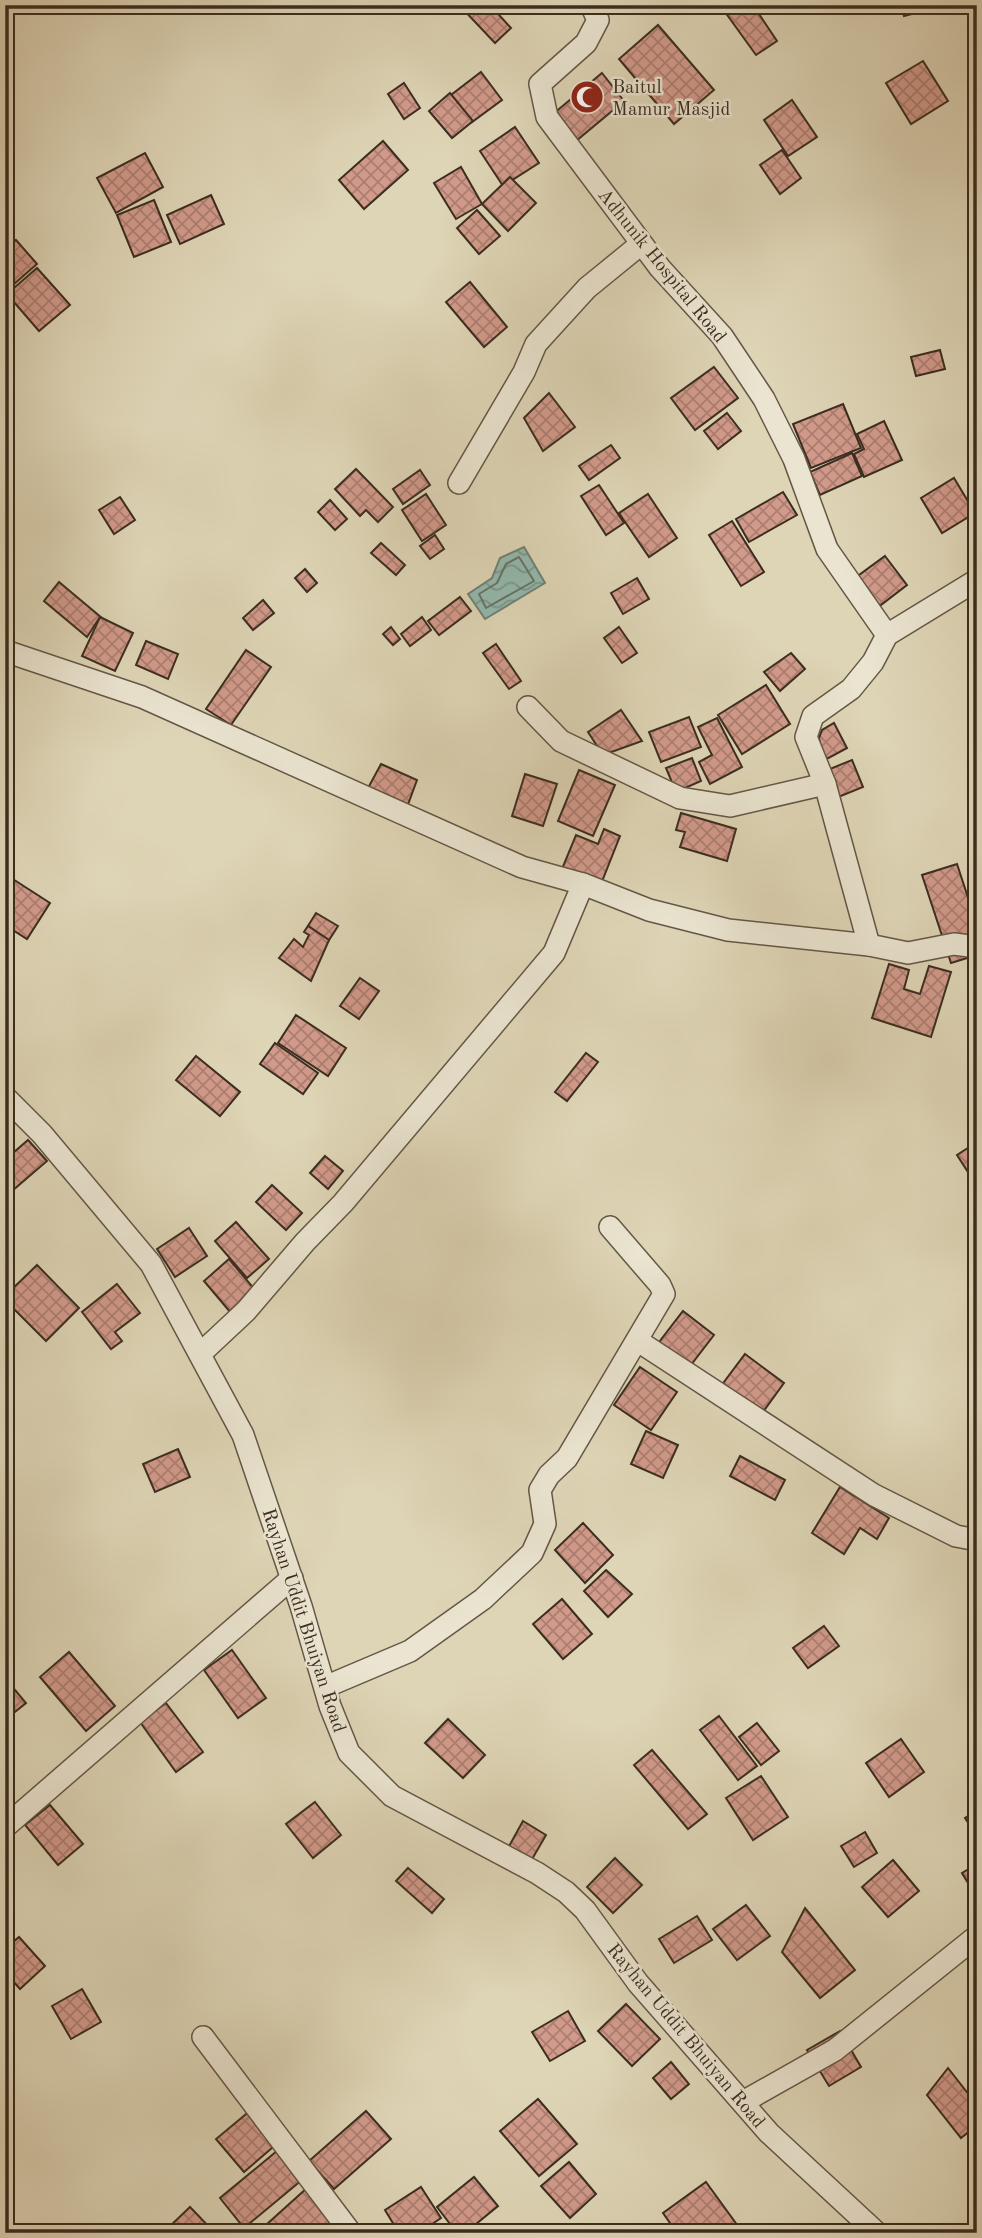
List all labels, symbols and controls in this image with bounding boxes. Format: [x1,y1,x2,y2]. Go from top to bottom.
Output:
mosque icon: Baitul Mamur Masjid [568,78,606,116]
place label: Baitul Mamur Masjid [612,79,730,120]
street label: Adhunik Hospital Road [593,186,729,347]
street label: Rayhan Uddit Bhuiyan Road [257,1506,348,1735]
street label: Rayhan Uddit Bhuiyan Road [602,1941,768,2133]

